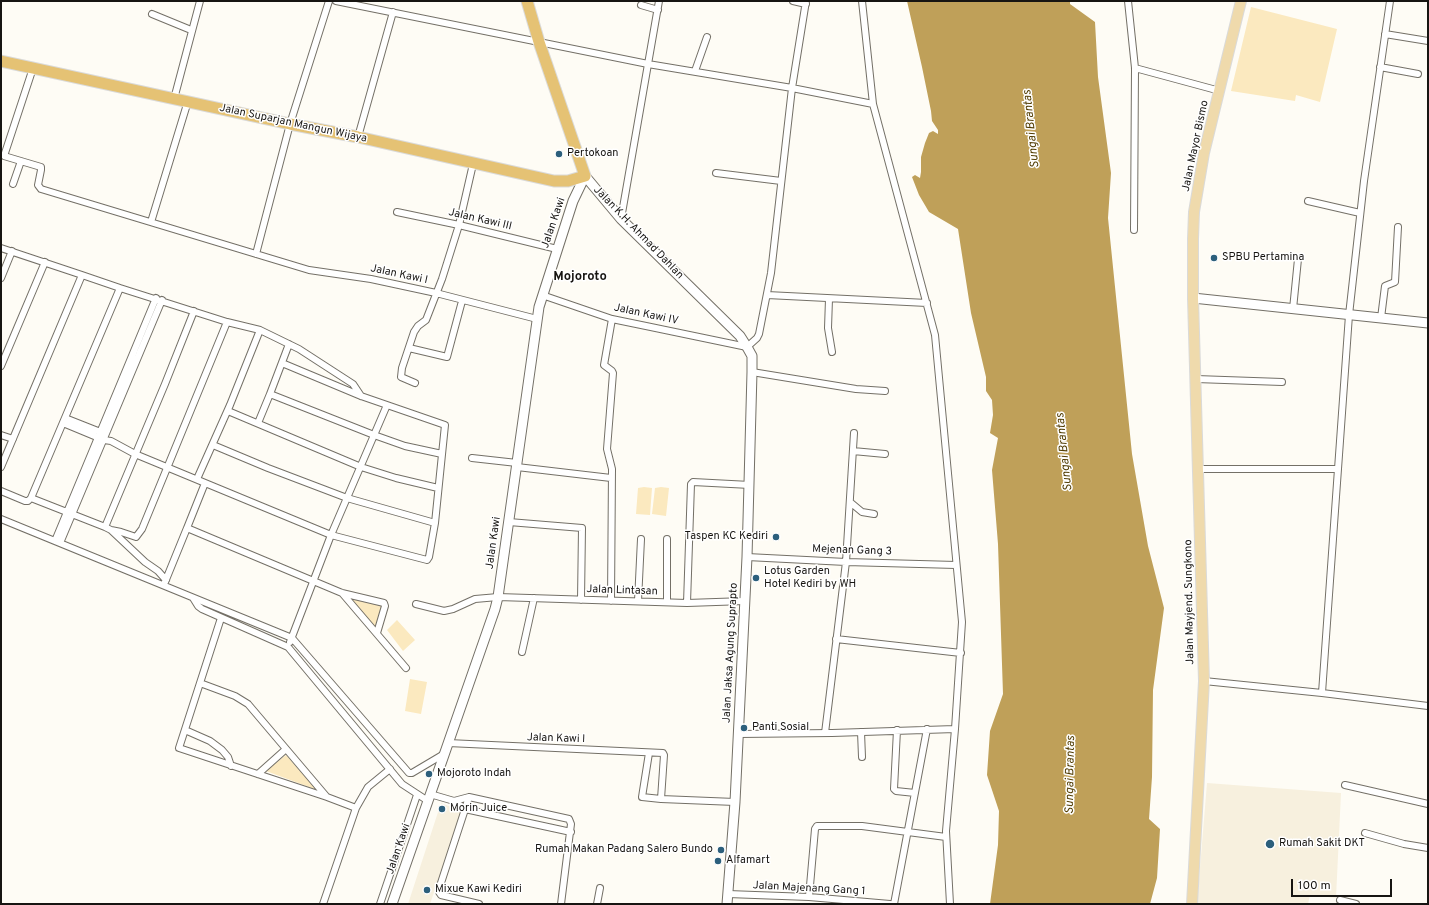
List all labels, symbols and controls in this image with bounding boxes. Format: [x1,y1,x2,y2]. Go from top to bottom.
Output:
water label: Sungai Brantas [1021,89,1043,169]
street label: Jalan Mayor Bismo [1180,99,1212,193]
street label: Jalan Suparjan Mangun Wijaya [218,102,368,146]
place label: Pertokoan [567,147,619,161]
marker: Pertokoan [554,149,564,159]
street label: Jalan K.H. Ahmad Dahlan [590,184,686,282]
street label: Jalan Kawi [539,196,569,250]
street label: Jalan Kawi III [447,206,513,234]
place label: SPBU Pertamina [1222,251,1304,265]
marker: SPBU Pertamina [1209,253,1219,263]
street label: Jalan Kawi I [369,262,429,288]
district label: Mojoroto [553,269,607,285]
street label: Jalan Kawi IV [613,302,679,328]
water label: Sungai Brantas [1054,412,1076,492]
street label: Jalan Kawi [484,516,504,570]
place label: Taspen KC Kediri [685,530,768,544]
marker: Taspen KC Kediri [771,532,781,542]
street label: Jalan Mayjend. Sungkono [1182,539,1198,665]
street label: Mejenan Gang 3 [812,543,892,559]
place label: Lotus Garden Hotel Kediri by WH [764,565,856,591]
marker: Lotus Garden Hotel Kediri by WH [751,573,761,583]
street label: Jalan Lintasan [586,583,658,599]
street label: Jalan Jaksa Agung Suprapto [721,583,741,723]
place label: Panti Sosial [752,721,809,735]
marker: Panti Sosial [739,723,749,733]
street label: Jalan Kawi I [527,731,585,747]
water label: Sungai Brantas [1063,736,1079,814]
place label: Mojoroto Indah [437,767,511,781]
marker: Mojoroto Indah [424,769,434,779]
place label: Morin Juice [450,802,507,816]
marker: Morin Juice [437,804,447,814]
street label: Jalan Kawi [384,822,414,876]
place label: Rumah Sakit DKT [1279,837,1365,851]
marker: Rumah Sakit DKT [1264,838,1276,850]
place label: Rumah Makan Padang Salero Bundo [535,843,713,857]
marker: Rumah Makan Padang Salero Bundo [716,845,726,855]
place label: Alfamart [726,854,770,868]
marker: Alfamart [713,856,723,866]
scale bar [1293,871,1394,897]
text: 100 m [1298,878,1331,894]
street label: Jalan Majenang Gang 1 [752,879,866,899]
place label: Mixue Kawi Kediri [435,883,522,897]
marker: Mixue Kawi Kediri [422,885,432,895]

